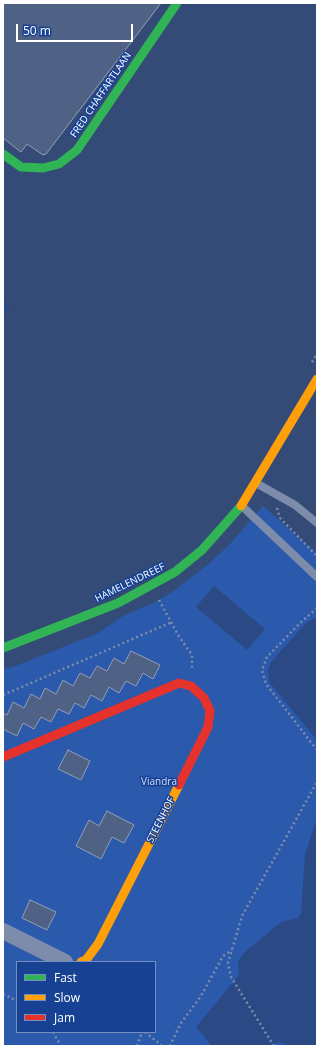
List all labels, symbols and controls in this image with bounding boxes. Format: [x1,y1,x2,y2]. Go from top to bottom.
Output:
scale bar [18,16,135,42]
text: 50 m [23,22,51,39]
street label: FRED CHAFFARTLAAN [68,50,134,140]
street label: HAMELENDREEF [93,561,167,605]
park label: Viandra [141,776,177,788]
street label: STEENHOF [144,795,178,845]
legend [16,961,156,1033]
text: Fast [54,969,77,986]
text: Slow [54,989,80,1006]
text: Jam [54,1009,75,1026]

